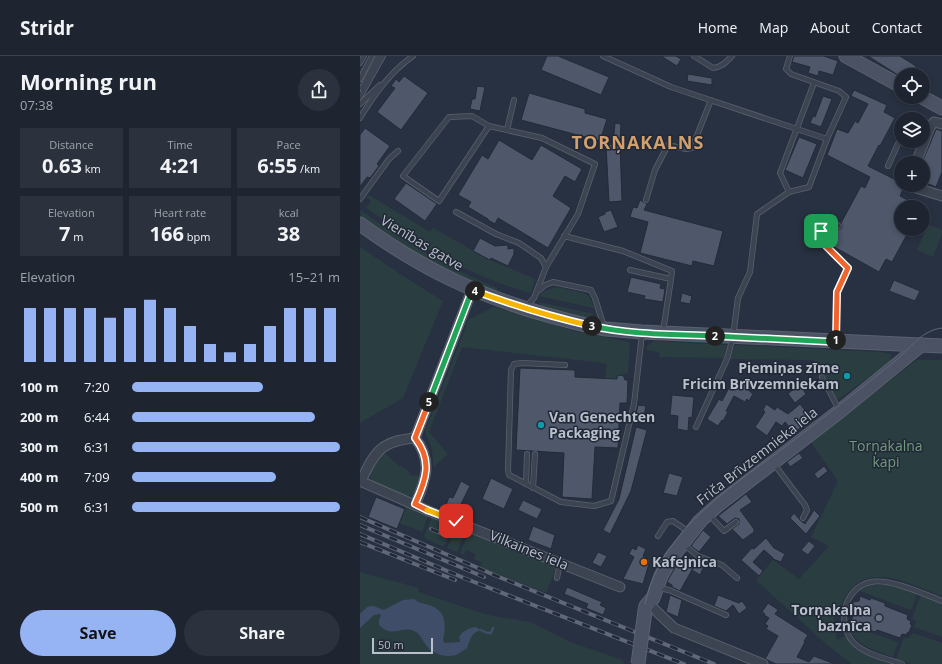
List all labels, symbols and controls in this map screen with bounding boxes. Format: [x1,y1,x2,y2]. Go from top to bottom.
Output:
text: Stridr [20,15,74,41]
text: Home [698,18,737,37]
text: Map [759,18,788,37]
text: About [810,18,850,37]
text: Contact [872,18,922,37]
text: Morning run [20,66,157,96]
map controls [894,68,930,236]
button: locate [894,68,930,104]
button: share [298,69,340,111]
text: 07:38 [20,96,53,114]
button: layers [894,112,930,148]
district label: TORŅAKALNS [572,130,704,154]
text: Distance [49,137,93,152]
text: Time [167,137,193,152]
text: Pace [277,137,301,152]
text: 0.63 [42,152,82,179]
text: 4:21 [160,152,200,179]
text: 6:55 [257,152,297,179]
button: + [894,156,930,192]
text: km [82,161,101,176]
text: /km [297,161,320,176]
button: − [894,200,930,236]
text: Elevation [48,205,95,220]
text: Heart rate [154,205,206,220]
text: kcal [279,205,299,220]
street label: Vienības gatve [377,210,467,275]
pin [804,214,838,248]
text: 7 [59,220,71,247]
text: 166 [150,220,184,247]
text: 38 [277,220,300,247]
icon: arrive [810,220,832,242]
text: m [71,229,84,244]
text: bpm [184,229,210,244]
text: Elevation [20,268,75,286]
text: 15–21 m [288,268,340,286]
pin: 4 [465,281,485,301]
text: 4 [472,283,478,298]
pin: 3 [582,316,602,336]
text: 3 [589,318,595,333]
pin: 2 [705,326,725,346]
text: 2 [712,328,718,343]
pin: 1 [826,330,846,350]
text: 1 [833,332,839,347]
place label: Piemiņas zīme Fricim Brīvzemniekam [682,358,839,393]
marker: Piemiņas zīme Fricim Brīvzemniekam [842,371,852,381]
text: 100 m [20,378,58,396]
text: 7:20 [84,378,110,396]
pin: 5 [419,392,439,412]
text: 5 [426,394,432,409]
street label: Friča Brīvzemnieka iela [692,402,821,509]
place label: Van Genechten Packaging [549,407,655,442]
text: 200 m [20,408,58,426]
text: 6:44 [84,408,110,426]
marker: Van Genechten Packaging [536,420,546,430]
park label: Torņakalna kapi [849,436,923,471]
text: 300 m [20,438,58,456]
text: 6:31 [84,438,110,456]
text: 400 m [20,468,58,486]
text: 7:09 [84,468,110,486]
text: 500 m [20,498,58,516]
text: 6:31 [84,498,110,516]
pin [439,504,473,538]
icon: check [445,510,467,532]
street label: Vilkaines iela [487,525,571,574]
place label: Kafejnica [652,552,717,571]
marker: Kafejnica [639,557,649,567]
place label: Torņakalna baznīca [791,600,871,635]
button: Save [20,610,176,656]
button: Share [184,610,340,656]
marker: Torņakalna baznīca [874,613,884,623]
scale bar [372,636,433,655]
text: 50 m [378,637,404,652]

